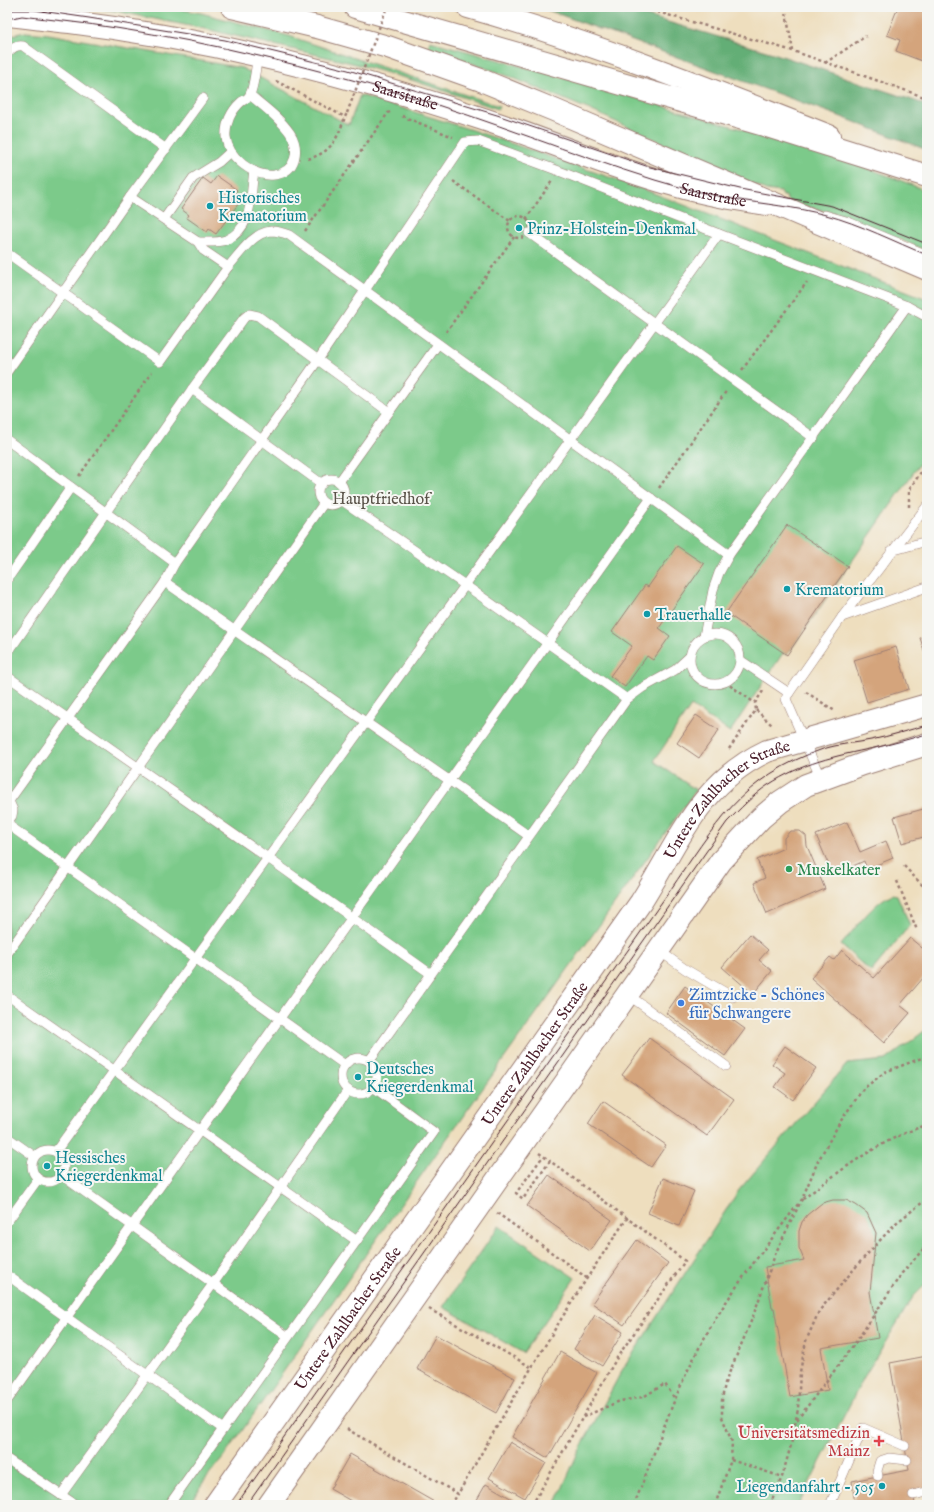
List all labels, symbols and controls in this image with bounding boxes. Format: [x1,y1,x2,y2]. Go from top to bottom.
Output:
street label: Saarstraße [370,77,440,116]
street label: Saarstraße [677,179,748,213]
place label: Historisches Krematorium [218,189,307,227]
marker: Historisches Krematorium [205,201,215,211]
place label: Prinz-Holstein-Denkmal [527,220,696,240]
marker: Prinz-Holstein-Denkmal [514,223,524,233]
park label: Hauptfriedhof [332,490,433,510]
place label: Krematorium [795,581,884,601]
marker: Krematorium [782,584,792,594]
place label: Trauerhalle [655,606,731,626]
marker: Trauerhalle [642,609,652,619]
street label: Untere Zahlbacher Straße [660,737,793,863]
place label: Muskelkater [797,861,880,881]
marker: Muskelkater [784,864,794,874]
street label: Untere Zahlbacher Straße [478,979,593,1130]
place label: Zimtzicke - Schönes für Schwangere [689,986,825,1024]
marker: Zimtzicke - Schönes für Schwangere [676,998,686,1008]
place label: Deutsches Kriegerdenkmal [366,1060,474,1098]
marker: Deutsches Kriegerdenkmal [353,1072,363,1082]
place label: Hessisches Kriegerdenkmal [55,1149,163,1187]
marker: Hessisches Kriegerdenkmal [42,1161,52,1171]
street label: Untere Zahlbacher Straße [291,1243,407,1395]
place label: Universitätsmedizin Mainz [738,1424,870,1462]
marker: Universitätsmedizin Mainz [873,1435,885,1447]
place label: Liegendanfahrt - 505 [736,1478,874,1498]
marker: Liegendanfahrt - 505 [877,1481,887,1491]

